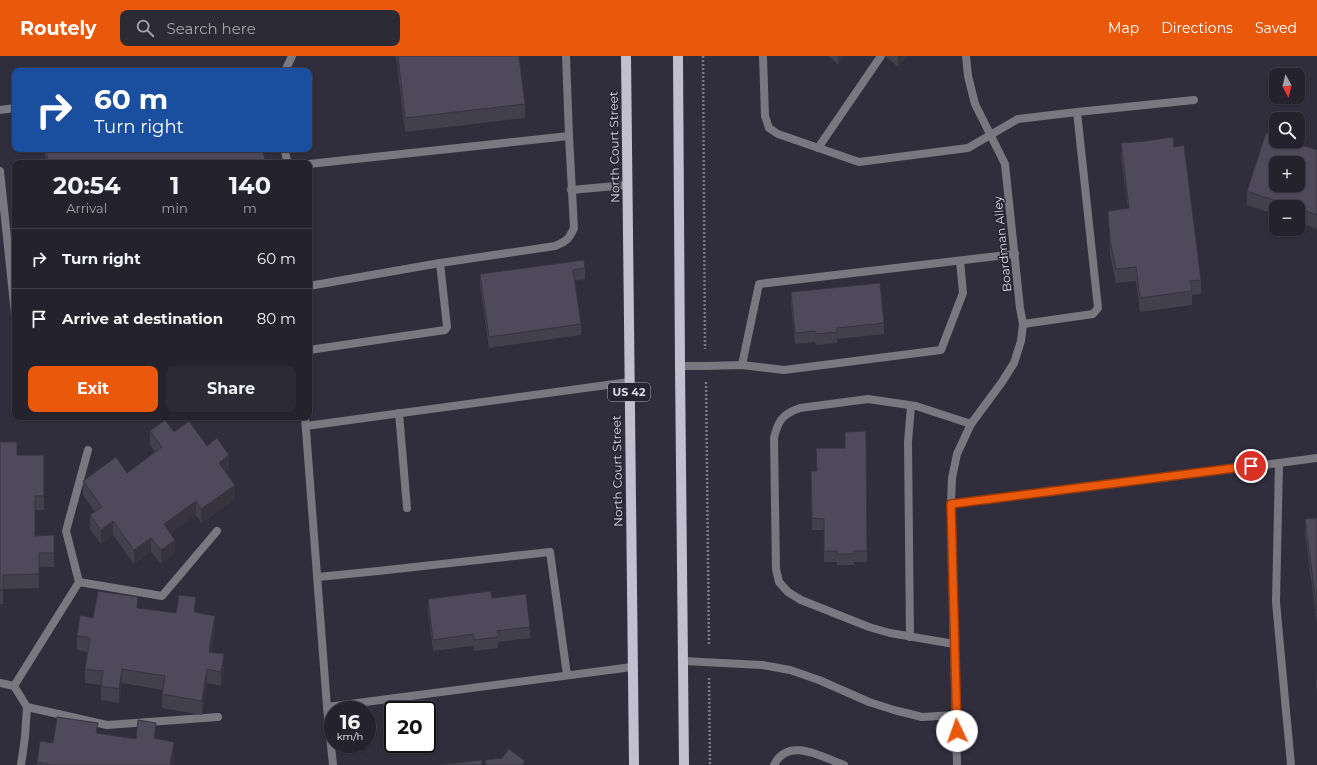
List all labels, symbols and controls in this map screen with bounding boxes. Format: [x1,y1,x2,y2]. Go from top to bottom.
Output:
search box [120,10,400,46]
text: Routely [20,17,96,40]
icon: search [134,17,156,39]
text: Search here [166,19,256,38]
text: Map [1108,19,1139,37]
text: Directions [1161,19,1233,37]
text: Saved [1255,19,1297,37]
north arrow [1269,68,1305,104]
map controls [1269,68,1305,236]
text: 60 m [94,82,168,116]
icon: right [28,84,80,136]
street label: North Court Street [606,91,622,203]
button: search [1269,112,1305,148]
text: Turn right [94,116,184,138]
button: + [1269,156,1305,192]
text: 20:54 [53,171,121,200]
text: 1 [170,171,179,200]
text: 140 [229,171,271,200]
street label: Boardman Alley [989,195,1014,293]
text: Arrival [66,200,107,216]
text: min [162,200,188,216]
text: m [243,200,257,216]
button: − [1269,200,1305,236]
icon: right [28,248,50,270]
text: Turn right [62,249,141,268]
text: 60 m [257,249,296,268]
icon: arrive [28,308,50,330]
text: Arrive at destination [62,309,223,328]
text: 80 m [257,309,296,328]
button: Exit [28,366,158,412]
button: Share [166,366,296,412]
road number: US 42 [608,383,650,401]
street label: North Court Street [609,415,625,527]
pin [1234,449,1268,483]
icon: arrive [1240,455,1262,477]
speed limit sign: 20 [384,701,436,753]
text: 16 [340,710,360,734]
position arrow [936,710,978,752]
text: km/h [337,730,363,743]

